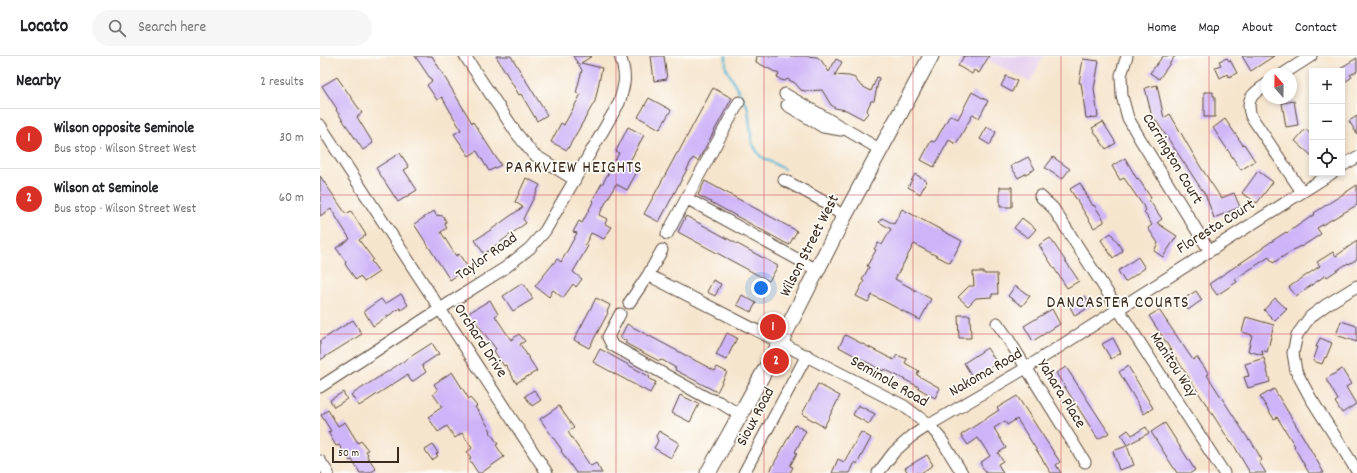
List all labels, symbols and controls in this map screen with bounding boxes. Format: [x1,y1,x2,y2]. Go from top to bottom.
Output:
search box [92,10,372,46]
text: Locato [20,14,68,41]
icon: search [106,17,128,39]
text: Search here [138,17,206,39]
text: Home [1147,18,1176,38]
text: Map [1198,18,1220,38]
text: About [1242,18,1273,38]
text: Contact [1295,18,1337,38]
north arrow [1261,68,1297,104]
map controls [1309,68,1345,176]
button: + [1309,68,1345,104]
text: Nearby [16,70,60,94]
text: 2 results [260,73,304,92]
button: − [1309,104,1345,140]
street label: Carrington Court [1136,109,1208,209]
text: Wilson opposite Seminole [54,118,194,140]
text: 1 [28,129,30,148]
text: 30 m [279,129,304,148]
text: Bus stop · Wilson Street West [54,140,196,159]
button: locate [1309,140,1345,176]
district label: PARKVIEW HEIGHTS [505,157,643,181]
text: Wilson at Seminole [54,178,158,200]
text: 2 [26,189,32,208]
text: 60 m [279,189,304,208]
street label: Wilson Street West [774,191,846,301]
street label: Floresta Court [1172,194,1260,260]
text: Bus stop · Wilson Street West [54,200,196,219]
street label: Taylor Road [451,227,523,287]
your location [751,278,771,298]
district label: DANCASTER COURTS [1046,292,1190,316]
street label: Orchard Drive [447,299,513,383]
pin: 1 [760,312,786,342]
street label: Manitou Way [1143,328,1203,403]
street label: Nakoma Road [945,343,1027,403]
pin: 2 [763,346,789,376]
street label: Seminole Road [846,350,932,414]
street label: Yahara Place [1031,355,1091,433]
street label: Sioux Road [731,384,781,450]
scale bar [332,445,399,464]
text: 50 m [338,446,359,462]

